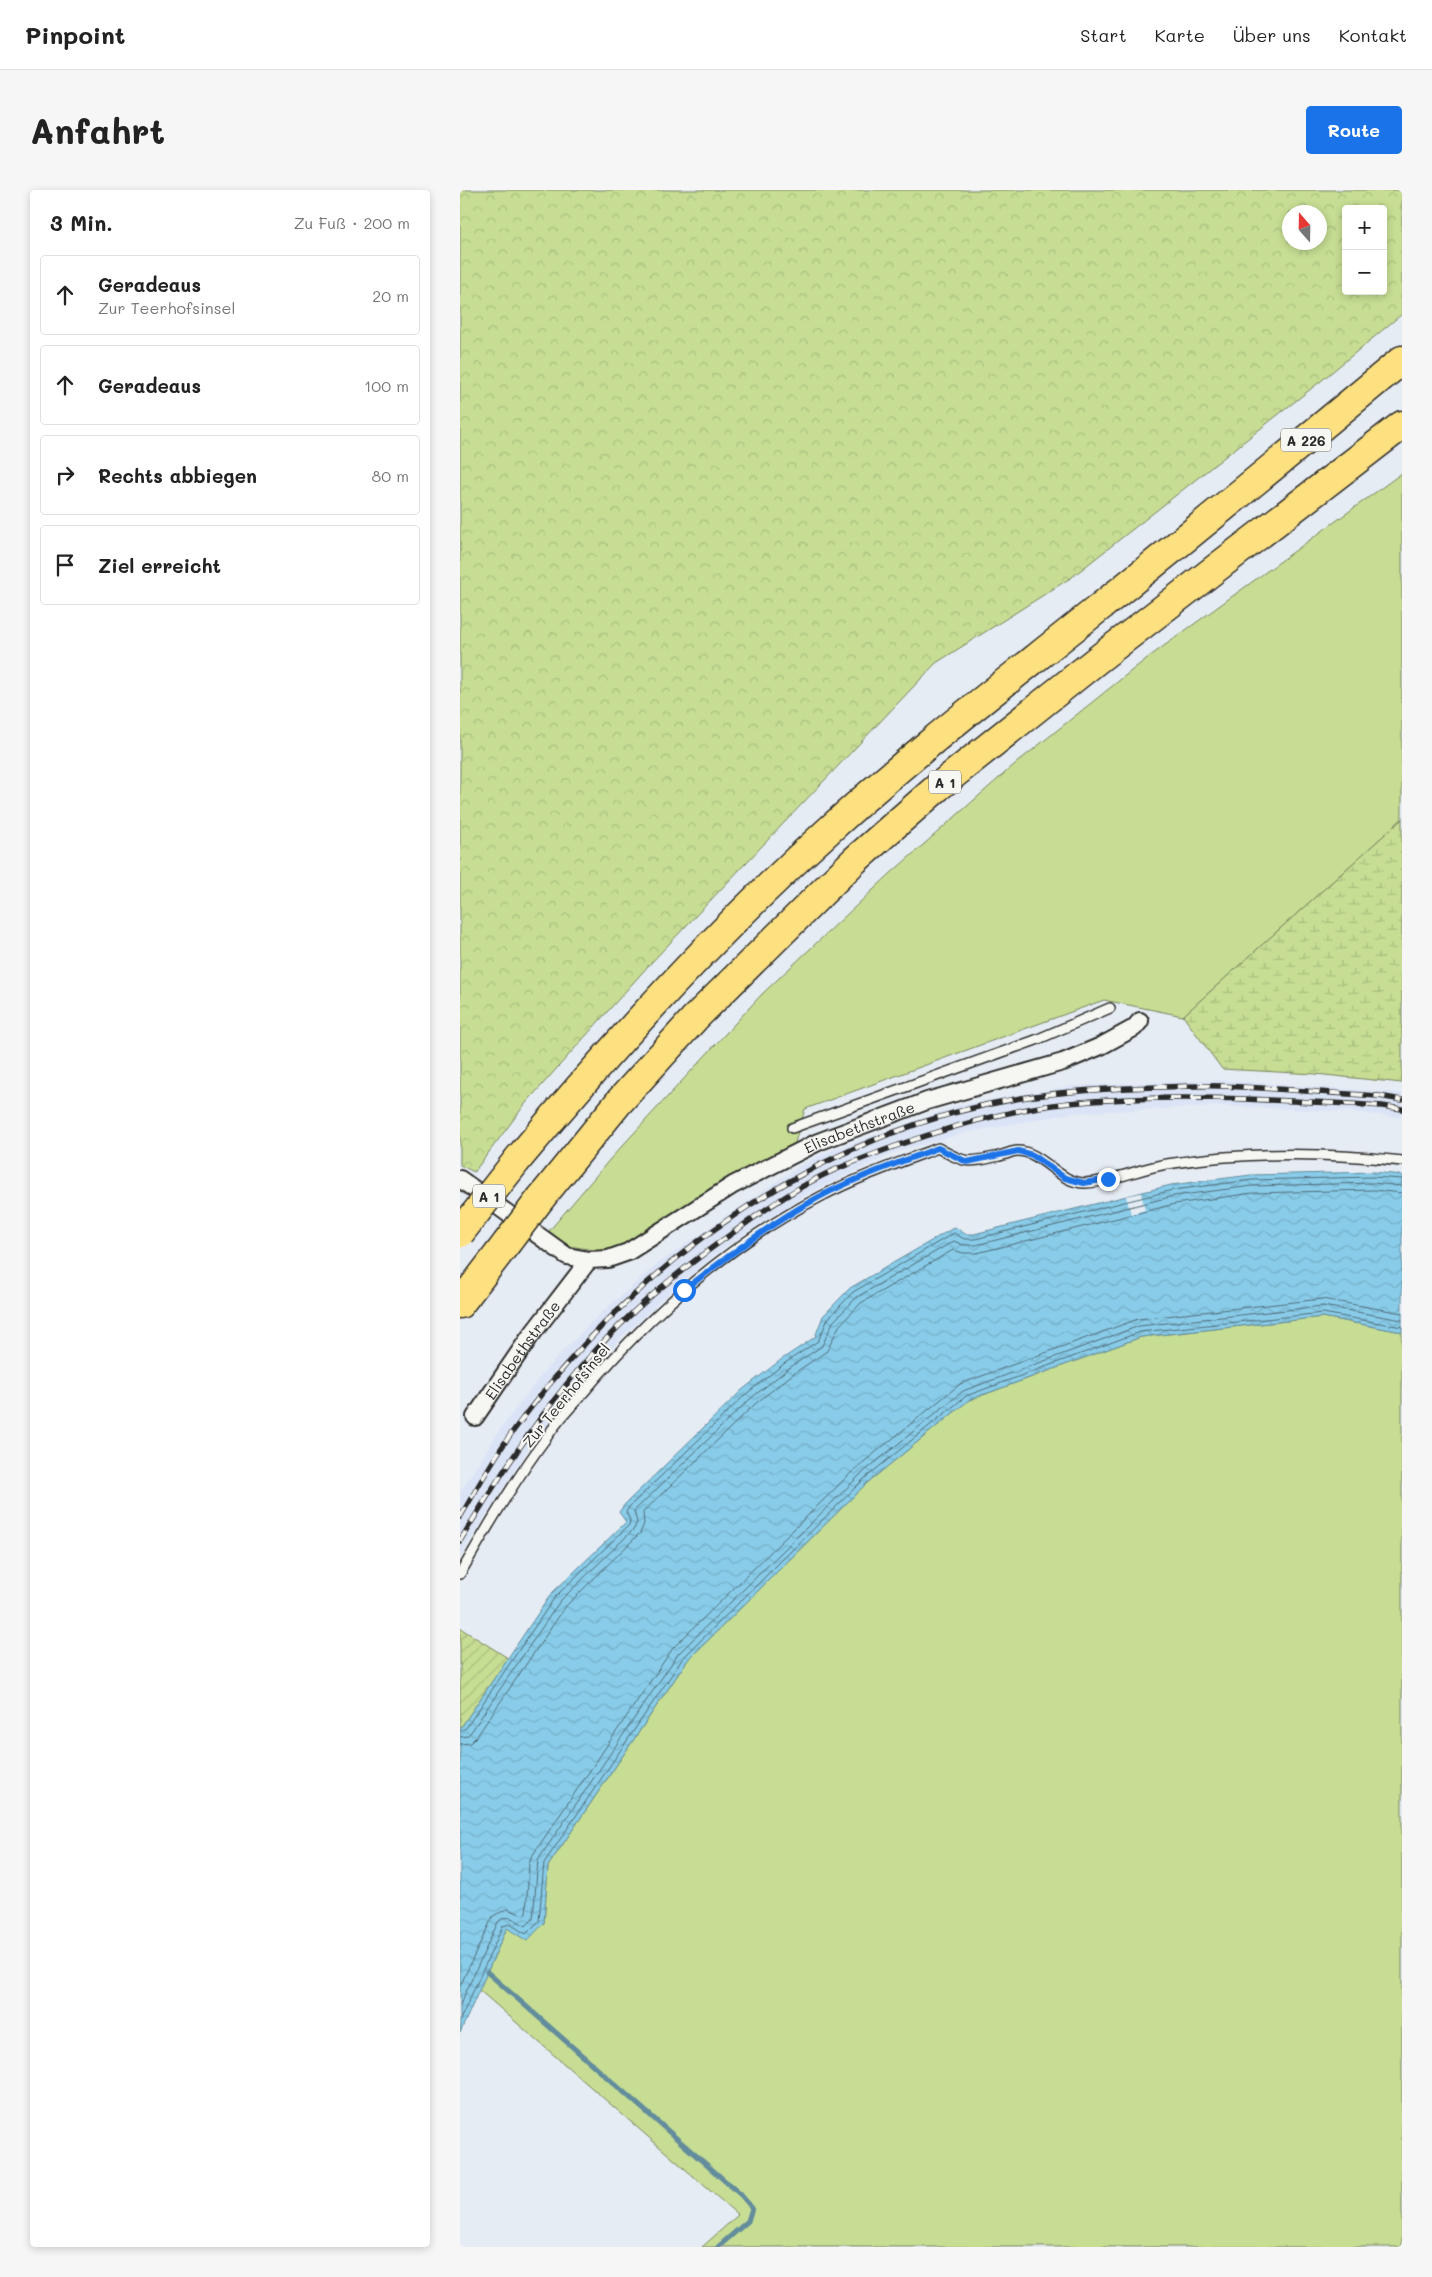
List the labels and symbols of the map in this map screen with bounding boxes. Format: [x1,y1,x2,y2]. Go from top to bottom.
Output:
north arrow [1282,205,1327,250]
road number: A 226 [1281,428,1331,452]
road number: A 1 [929,770,961,794]
street label: Elisabethstraße [800,1097,917,1158]
route end [1097,1168,1120,1191]
road number: A 1 [473,1184,505,1208]
route start [673,1279,696,1302]
street label: Elisabethstraße [480,1296,564,1403]
street label: Zur Teerhofsinsel [518,1339,614,1451]

